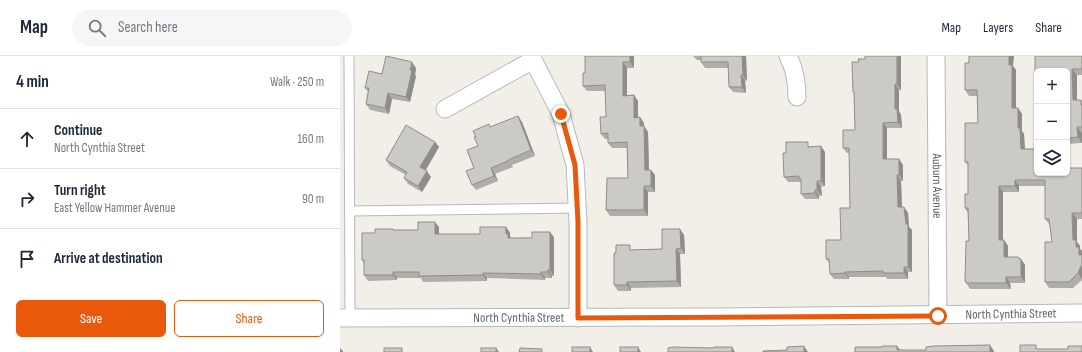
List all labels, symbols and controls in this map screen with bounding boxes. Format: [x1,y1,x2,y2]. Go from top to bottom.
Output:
search box [72,10,352,46]
text: Map [20,16,48,39]
icon: search [86,17,108,39]
text: Search here [118,18,178,37]
text: Map [941,19,961,36]
text: Layers [983,19,1013,36]
text: Share [1035,19,1062,36]
map controls [1034,68,1070,176]
button: + [1034,68,1070,104]
text: 4 min [16,72,49,92]
text: Walk · 250 m [270,74,324,90]
button: − [1034,104,1070,140]
route end [552,105,570,123]
text: Continue [54,121,103,140]
icon: ahead [16,128,38,150]
text: 160 m [298,131,324,147]
text: North Cynthia Street [54,140,145,156]
button: layers [1034,140,1070,176]
street label: Auburn Avenue [929,152,945,219]
text: Turn right [54,181,106,200]
icon: right [16,188,38,210]
text: 90 m [302,191,324,207]
text: East Yellow Hammer Avenue [54,200,176,216]
icon: arrive [16,248,38,270]
text: Arrive at destination [54,249,163,268]
button: Save [16,300,166,337]
button: Share [174,300,324,337]
street label: North Cynthia Street [965,305,1057,323]
route start [929,307,947,325]
street label: North Cynthia Street [473,310,565,326]

